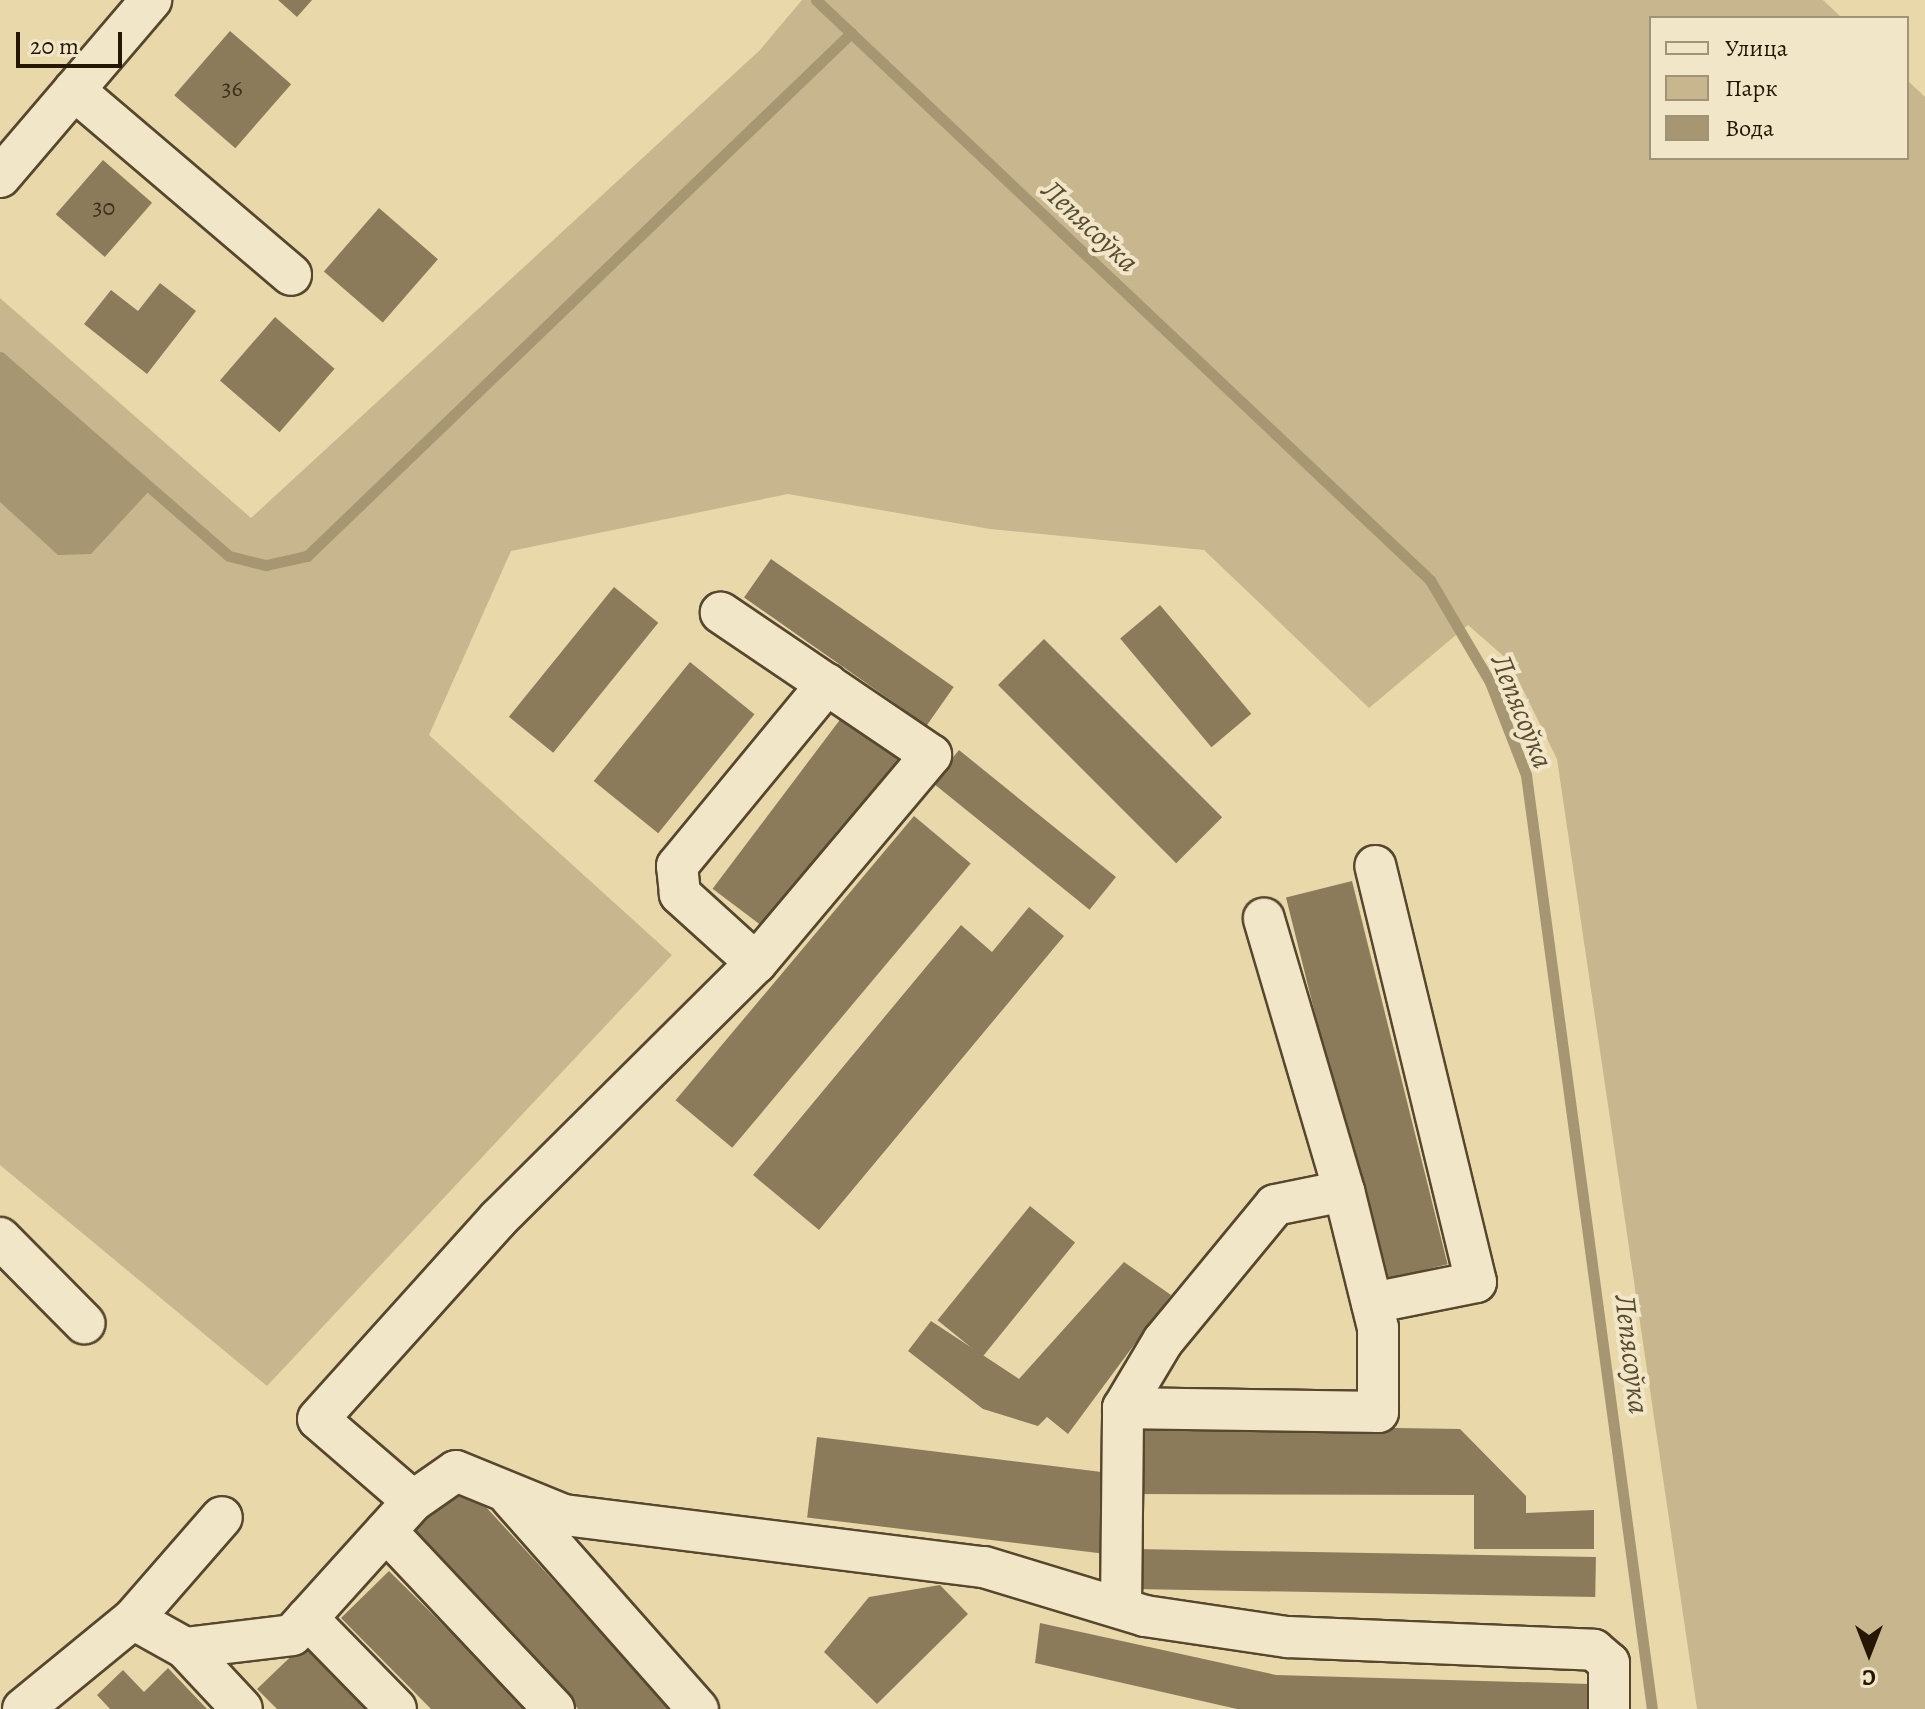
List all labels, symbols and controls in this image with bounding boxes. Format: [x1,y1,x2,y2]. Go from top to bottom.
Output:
scale bar [20,16,126,66]
legend [1649,16,1909,160]
text: 20 m [30,30,79,62]
text: Улица [1725,32,1788,64]
text: Парк [1725,72,1778,104]
house number: 36 [221,75,243,103]
text: Вода [1725,112,1774,144]
water label: Лепясоўка [1034,172,1146,280]
house number: 30 [93,194,115,222]
water label: Лепясоўка [1483,649,1561,773]
water label: Лепясоўка [1607,1292,1657,1416]
north arrow [1829,1613,1909,1693]
text: С [1862,1662,1876,1692]

